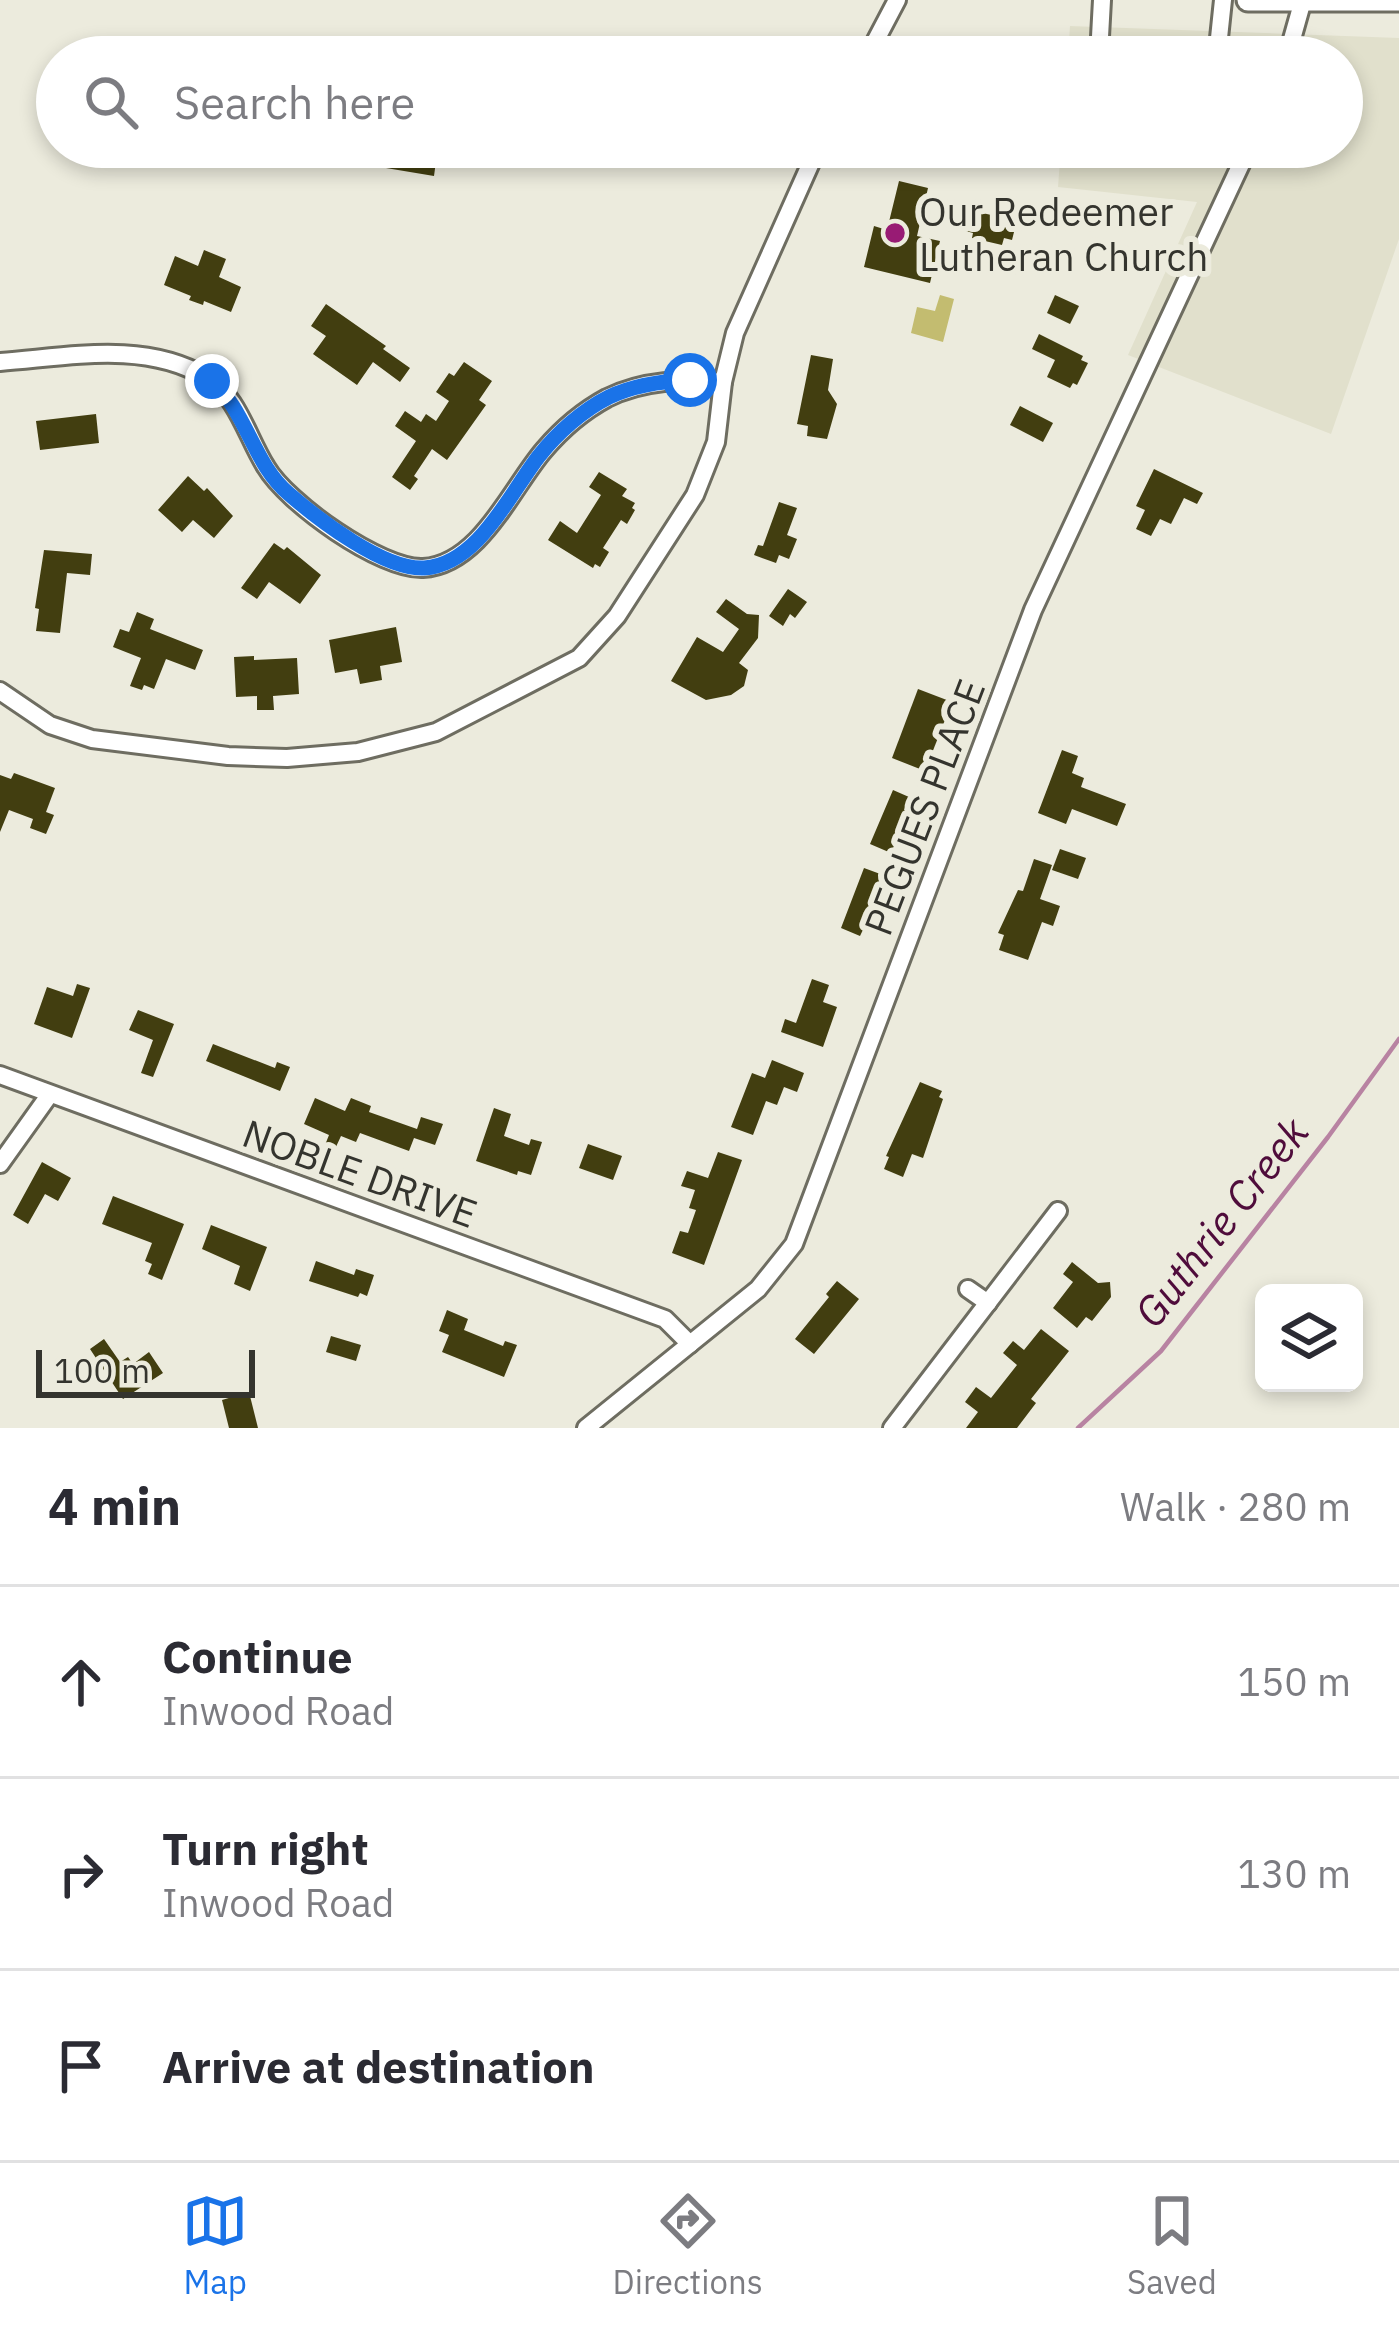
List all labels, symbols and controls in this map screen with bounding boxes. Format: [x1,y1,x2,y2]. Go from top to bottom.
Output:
search box [36,36,1363,168]
icon: search [78,69,144,135]
text: Search here [174,73,415,131]
place label: Our Redeemer Lutheran Church [919,186,1208,282]
marker: Our Redeemer Lutheran Church [882,220,908,246]
route start [663,353,717,407]
route end [185,354,239,408]
street label: PEGUES PLACE [852,672,996,942]
water label: Guthrie Creek [1122,1105,1321,1338]
street label: NOBLE DRIVE [236,1107,484,1239]
map controls [1255,1284,1363,1392]
button: layers [1255,1284,1363,1392]
scale bar [36,1344,255,1397]
text: 100 m [54,1349,150,1392]
text: 4 min [48,1473,181,1539]
text: Walk · 280 m [1120,1481,1351,1532]
text: Continue [162,1627,353,1685]
icon: ahead [48,1649,114,1715]
text: 150 m [1238,1656,1351,1707]
text: Inwood Road [162,1685,394,1736]
text: Turn right [162,1819,369,1877]
icon: right [48,1841,114,1907]
text: 130 m [1238,1848,1351,1899]
text: Inwood Road [162,1877,394,1928]
icon: arrive [48,2033,114,2099]
text: Arrive at destination [162,2037,595,2095]
tab: Map [182,2188,248,2303]
tab: Directions [613,2188,763,2303]
tab: Saved [1127,2188,1217,2303]

